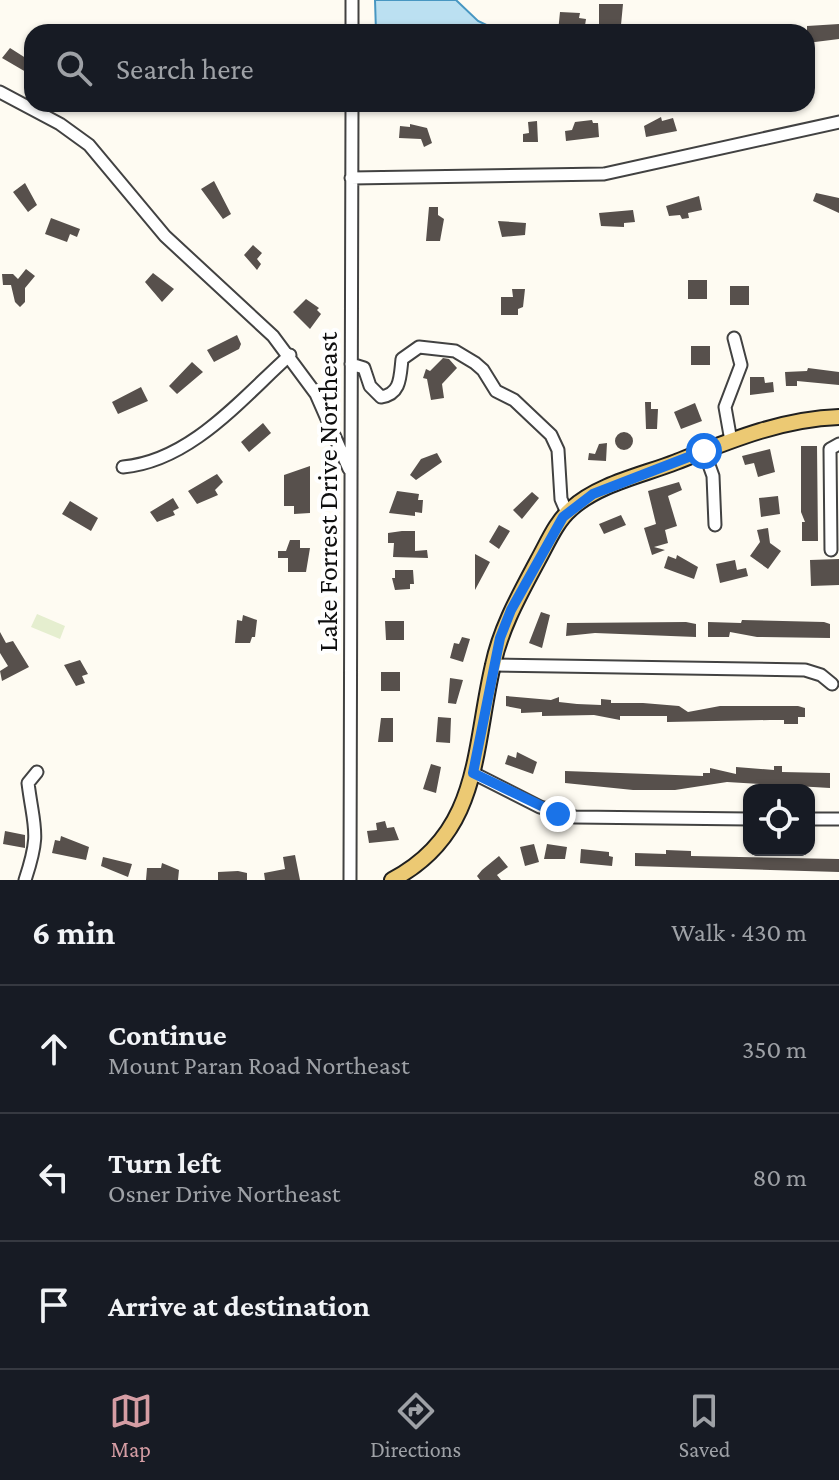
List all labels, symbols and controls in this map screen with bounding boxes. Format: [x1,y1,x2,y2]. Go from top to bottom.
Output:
search box [24,24,815,112]
icon: search [52,46,96,90]
text: Search here [116,52,254,85]
street label: Lake Forrest Drive Northeast [312,331,343,652]
route start [686,433,722,469]
map controls [743,784,815,856]
button: locate [743,784,815,856]
route end [540,796,576,832]
text: 6 min [32,914,115,951]
text: Walk · 430 m [671,918,807,947]
text: Continue [108,1018,227,1051]
icon: ahead [32,1027,76,1071]
text: 350 m [742,1035,807,1064]
text: Mount Paran Road Northeast [108,1051,410,1080]
text: Turn left [108,1146,221,1179]
icon: left [32,1155,76,1199]
text: 80 m [753,1163,807,1192]
text: Osner Drive Northeast [108,1179,340,1208]
icon: arrive [32,1283,76,1327]
text: Arrive at destination [108,1289,370,1322]
tab: Map [109,1389,153,1462]
tab: Directions [370,1389,461,1462]
tab: Saved [679,1389,730,1462]

